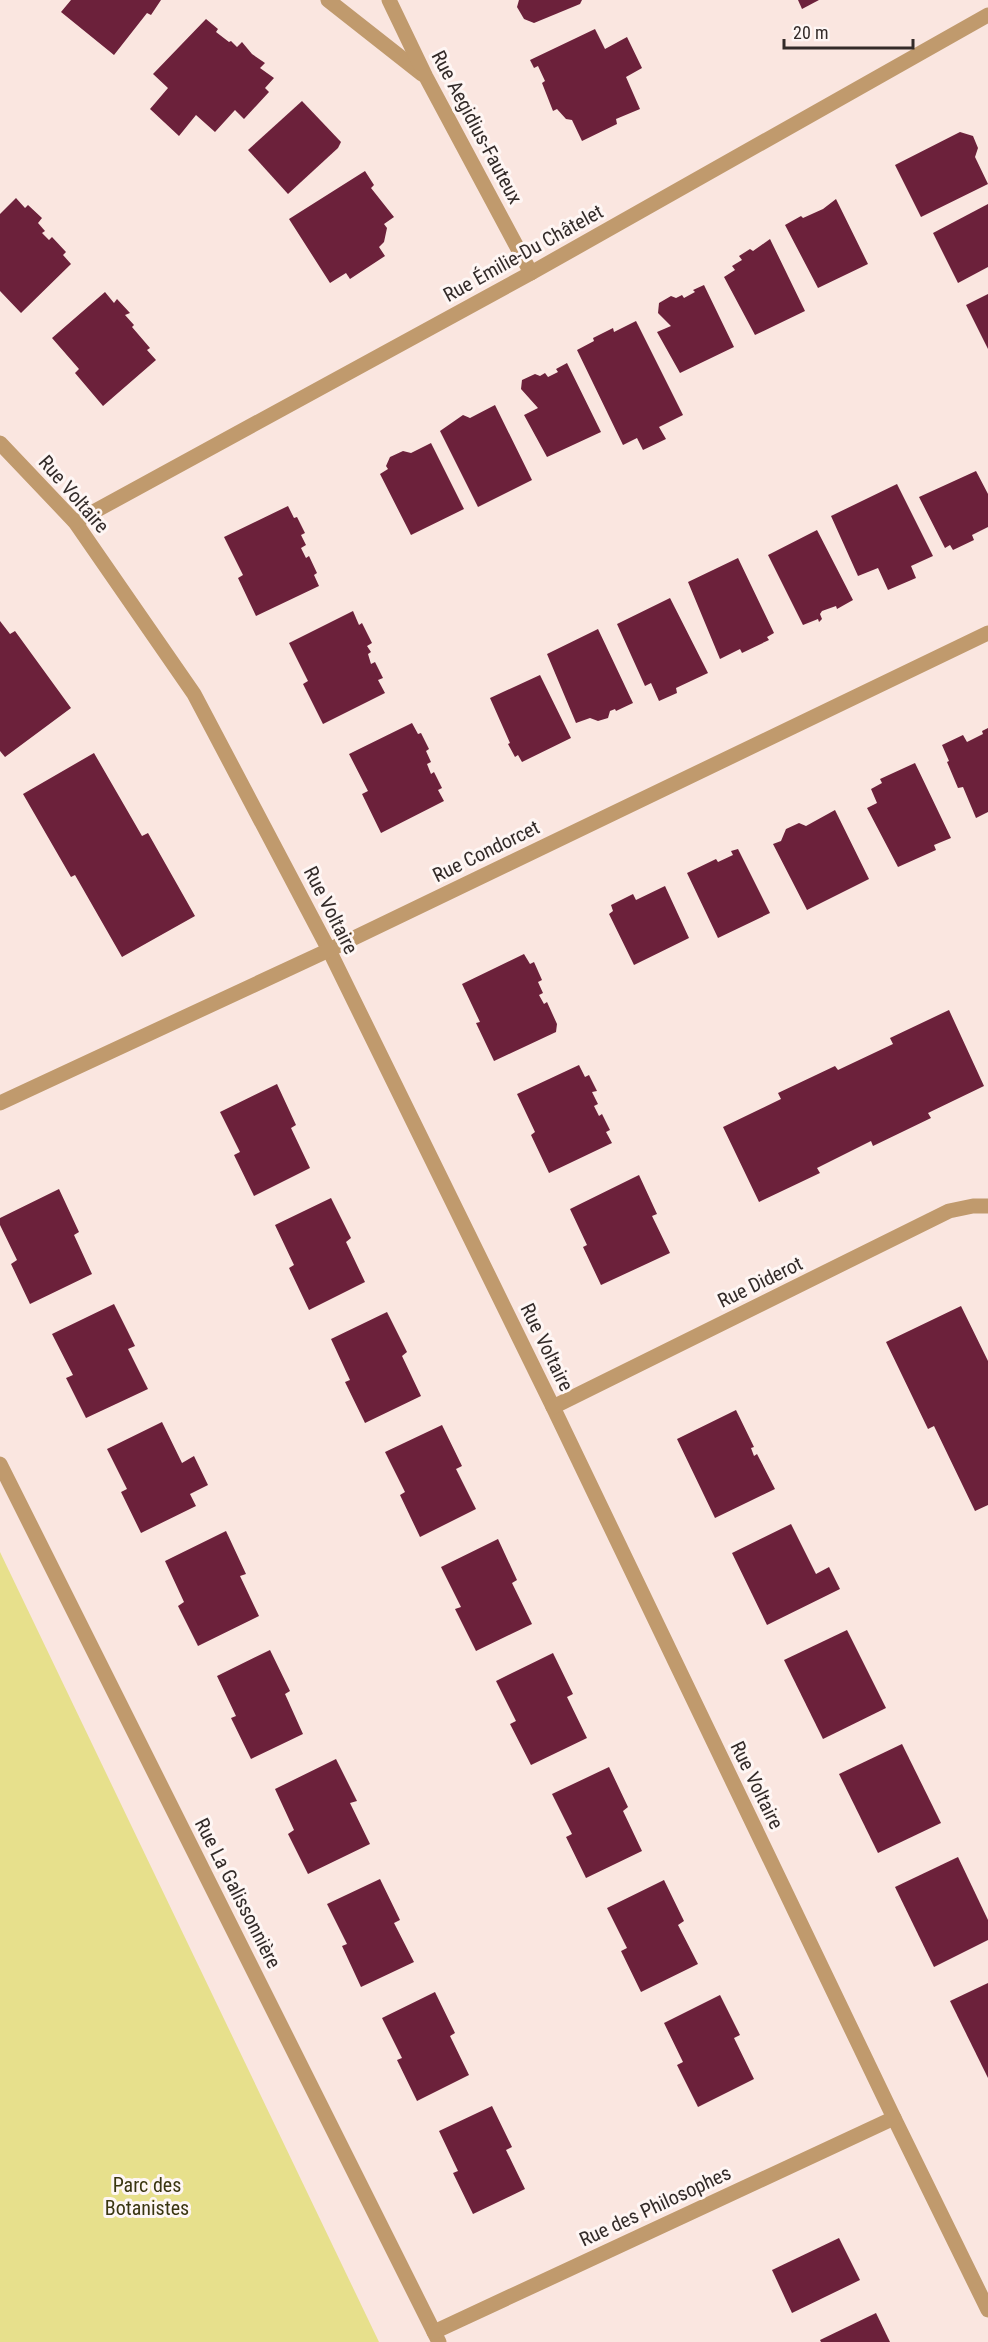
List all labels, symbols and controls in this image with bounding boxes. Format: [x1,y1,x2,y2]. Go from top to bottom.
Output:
scale bar [784,12,913,50]
text: 20 m [793,22,828,43]
street label: Rue Aegidius-Fauteux [426,46,528,208]
street label: Rue Émilie-Du Châtelet [439,199,607,307]
street label: Rue Voltaire [34,450,114,538]
street label: Rue Condorcet [429,815,543,887]
street label: Rue Voltaire [299,862,363,958]
street label: Rue Diderot [714,1251,806,1313]
street label: Rue Voltaire [515,1299,579,1395]
street label: Rue Voltaire [725,1737,789,1833]
street label: Rue La Galissonnière [190,1814,286,1972]
street label: Rue des Philosophes [575,2160,735,2252]
park label: Parc des Botanistes [105,2173,189,2220]

